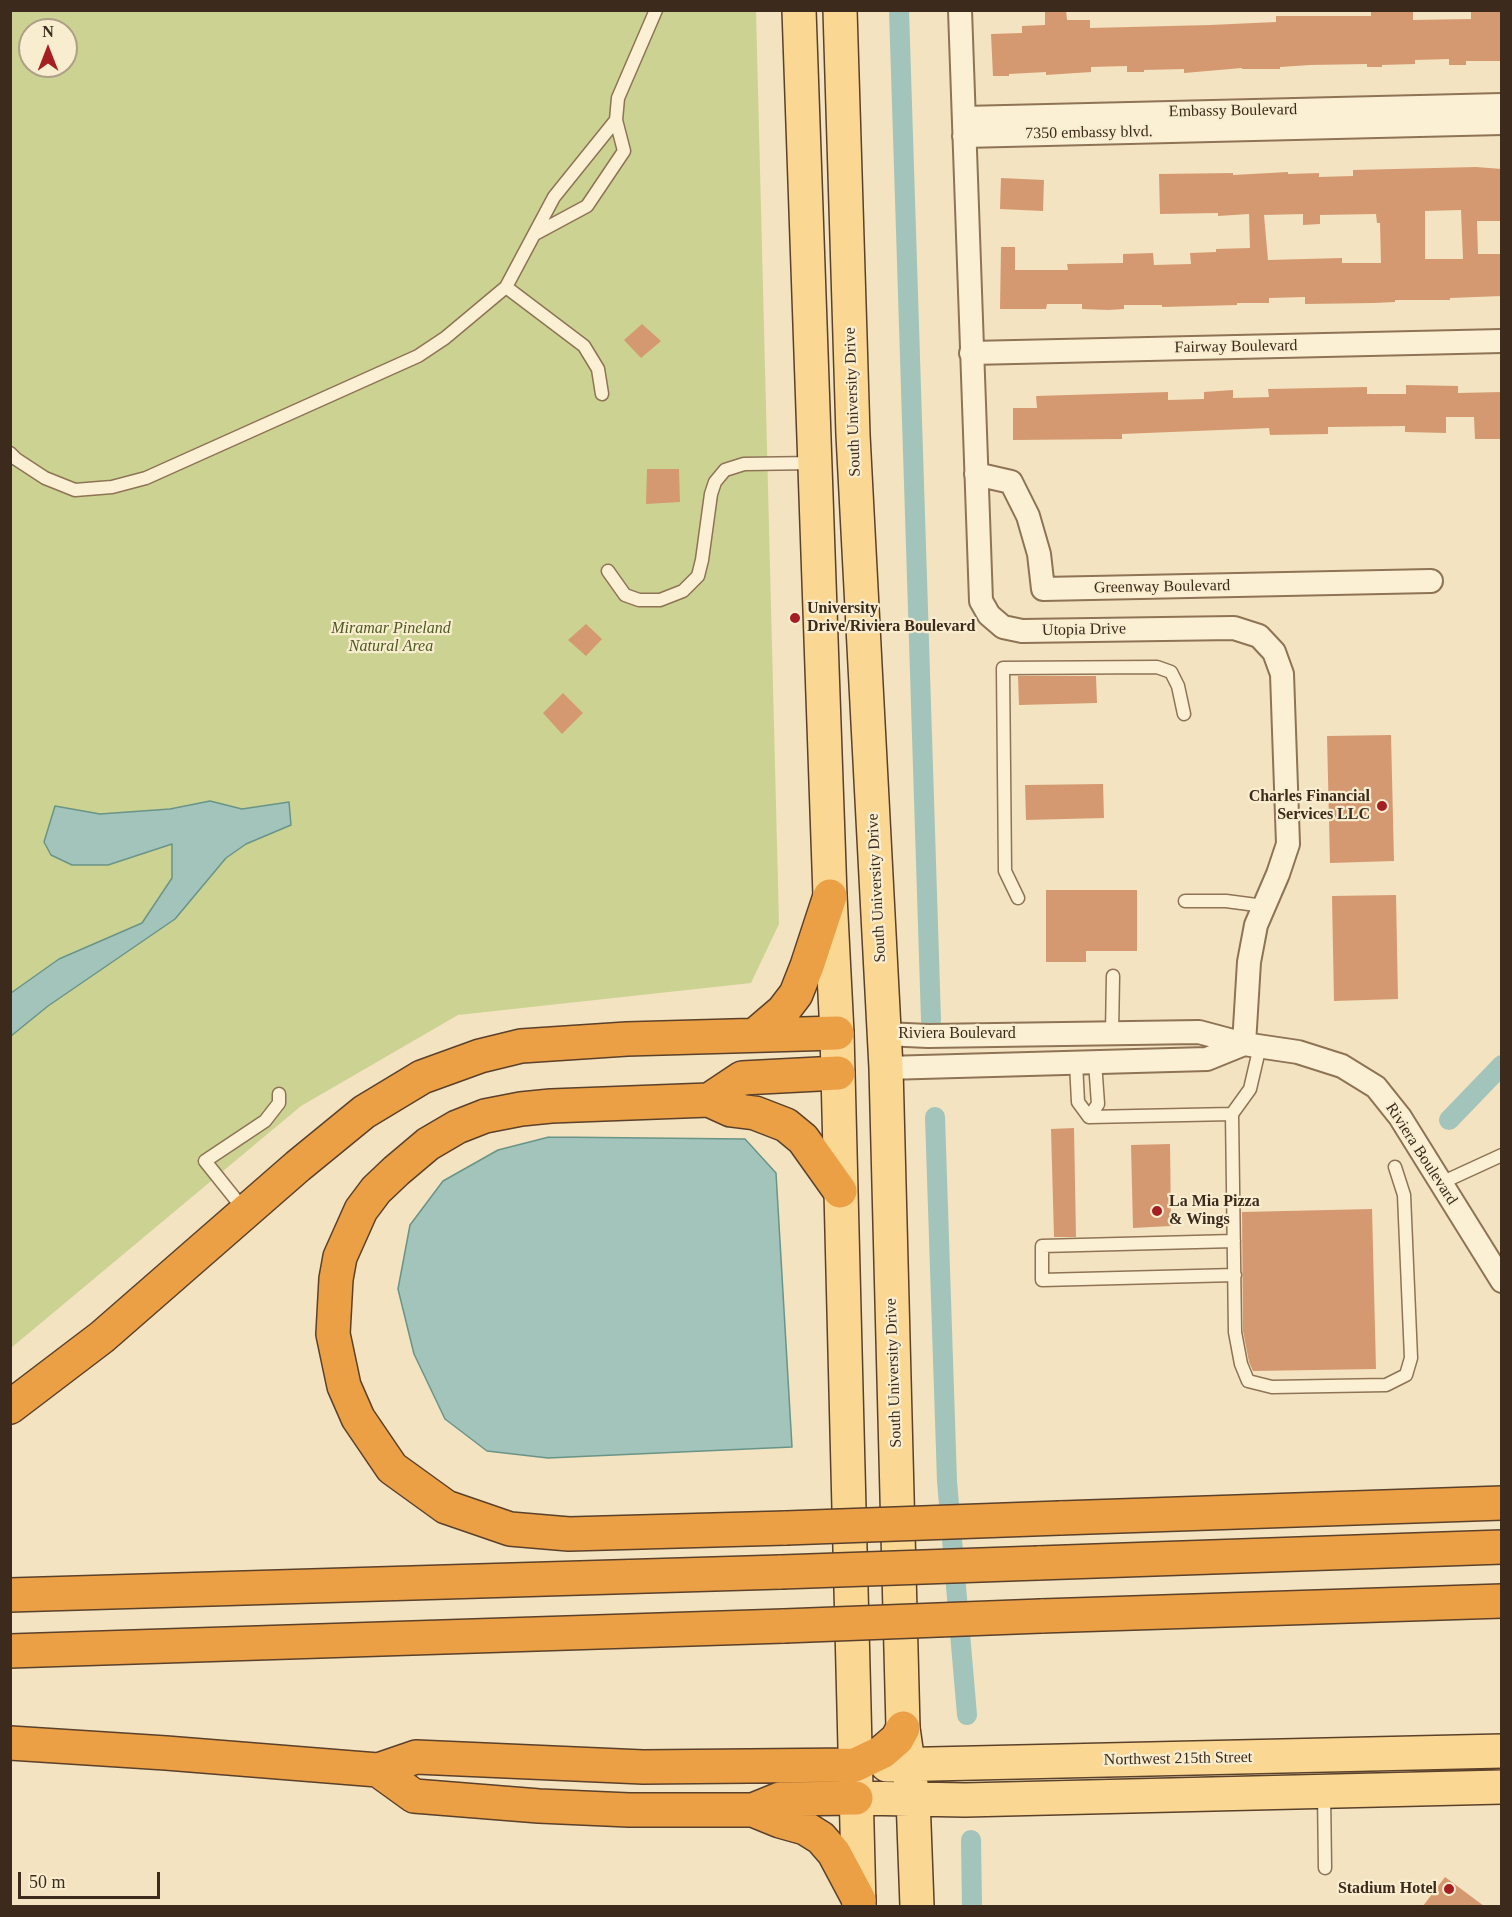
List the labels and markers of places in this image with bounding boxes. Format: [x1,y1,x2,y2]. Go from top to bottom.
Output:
place label: University Drive/Riviera Boulevard [807,599,975,637]
marker: University Drive/Riviera Boulevard [788,611,802,625]
place label: Charles Financial Services LLC [1249,787,1370,825]
marker: Charles Financial Services LLC [1375,799,1389,813]
place label: La Mia Pizza & Wings [1169,1192,1260,1230]
marker: La Mia Pizza & Wings [1150,1204,1164,1218]
place label: Stadium Hotel [1338,1879,1437,1899]
marker: Stadium Hotel [1442,1882,1456,1896]

